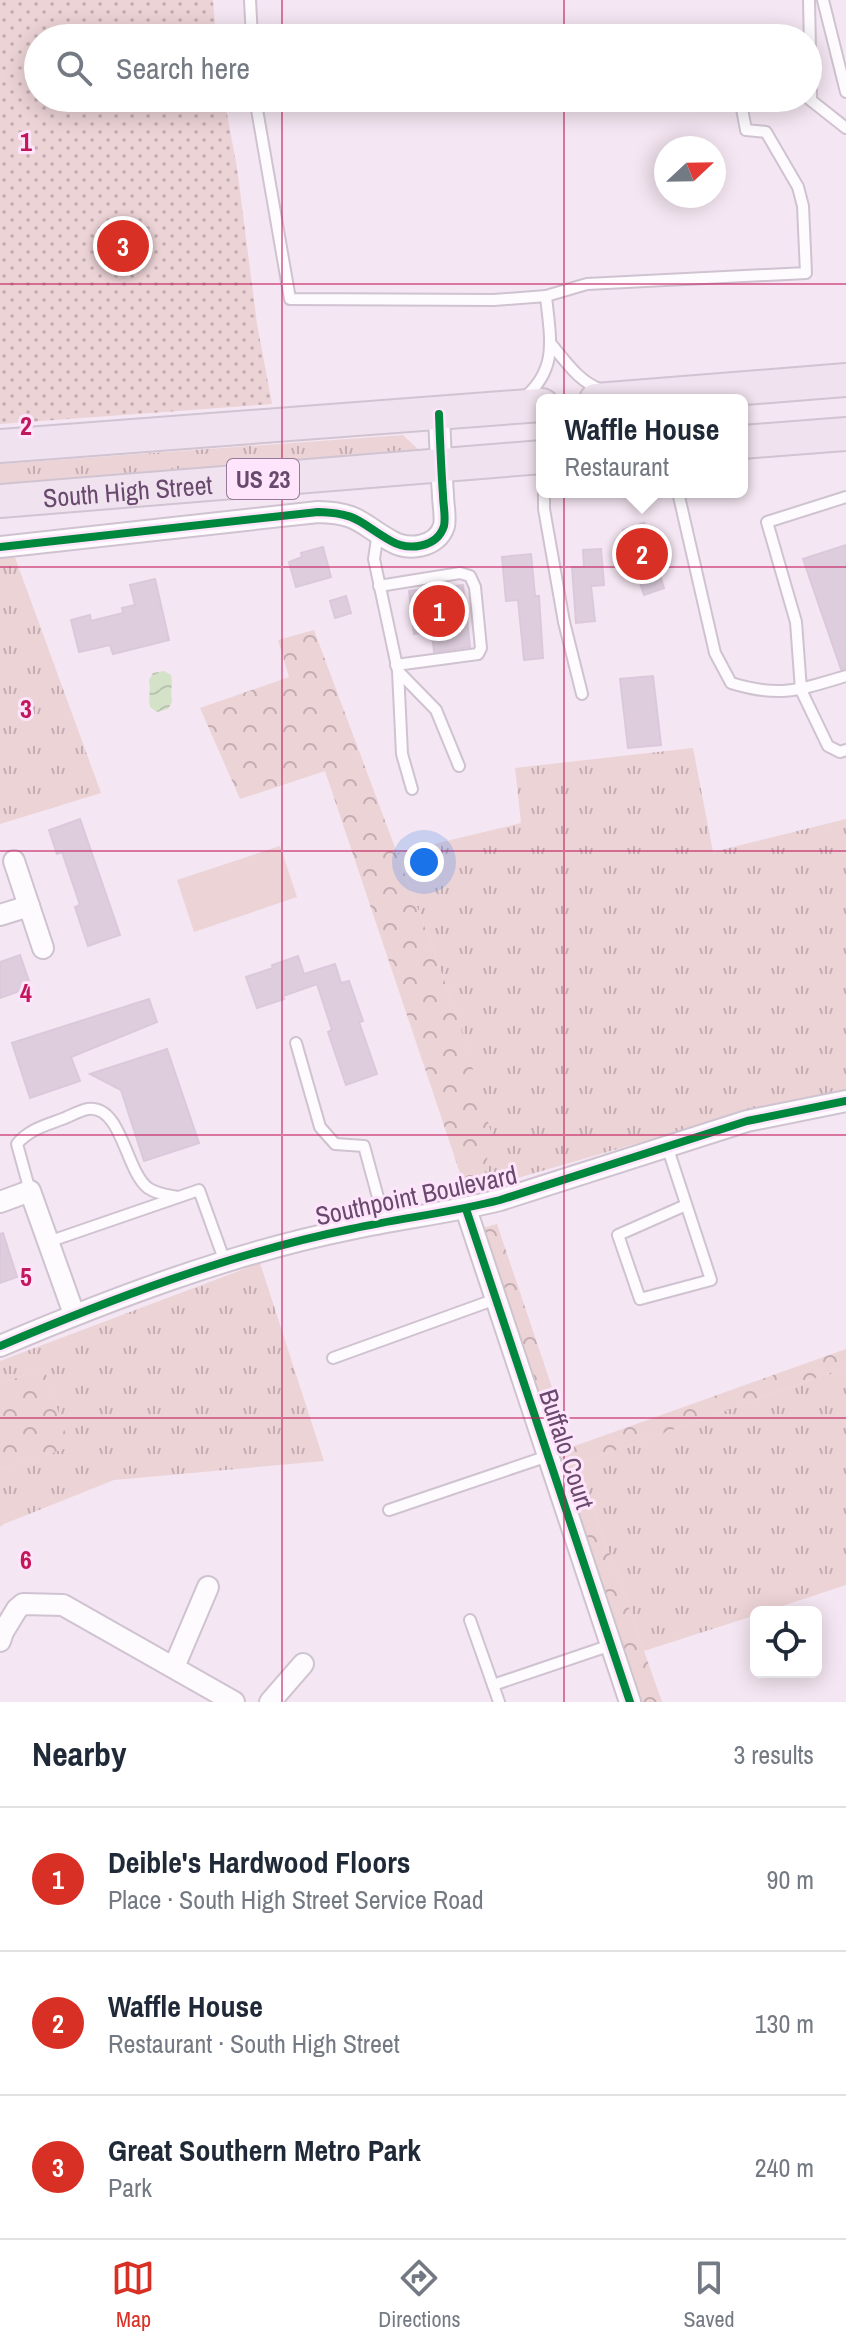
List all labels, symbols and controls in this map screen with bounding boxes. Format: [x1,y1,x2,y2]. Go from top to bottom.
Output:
search box [24,24,822,112]
icon: search [52,46,96,90]
text: Search here [116,48,250,88]
text: 1 [20,124,32,159]
north arrow [654,136,726,208]
pin: 3 [97,216,149,276]
popup [536,394,748,498]
text: 2 [20,408,32,443]
text: Waffle House [565,409,719,449]
text: Restaurant [565,449,669,484]
road number: US 23 [227,459,299,499]
street label: South High Street [42,466,214,515]
pin: 2 [616,524,668,584]
pin: 1 [413,581,465,641]
text: 3 [20,691,32,726]
your location [404,842,444,882]
text: 4 [20,975,32,1010]
street label: Southpoint Boulevard [312,1157,520,1233]
text: 5 [20,1259,32,1294]
street label: Buffalo Court [531,1385,603,1513]
text: 6 [20,1542,32,1577]
map controls [750,1606,822,1678]
button: locate [750,1606,822,1678]
text: Nearby [32,1731,127,1777]
text: 3 results [733,1737,814,1772]
text: Deible's Hardwood Floors [108,1842,411,1882]
text: 1 [52,1862,64,1897]
text: 90 m [767,1862,814,1897]
text: Place · South High Street Service Road [108,1882,484,1917]
text: Waffle House [108,1986,263,2026]
text: 2 [52,2006,64,2041]
text: 130 m [755,2006,814,2041]
text: Restaurant · South High Street [108,2026,400,2061]
text: Great Southern Metro Park [108,2130,421,2170]
text: 3 [52,2150,64,2185]
text: 240 m [755,2150,814,2185]
text: Park [108,2170,152,2205]
tab: Map [111,2256,155,2334]
tab: Directions [378,2256,461,2334]
tab: Saved [683,2256,735,2334]

